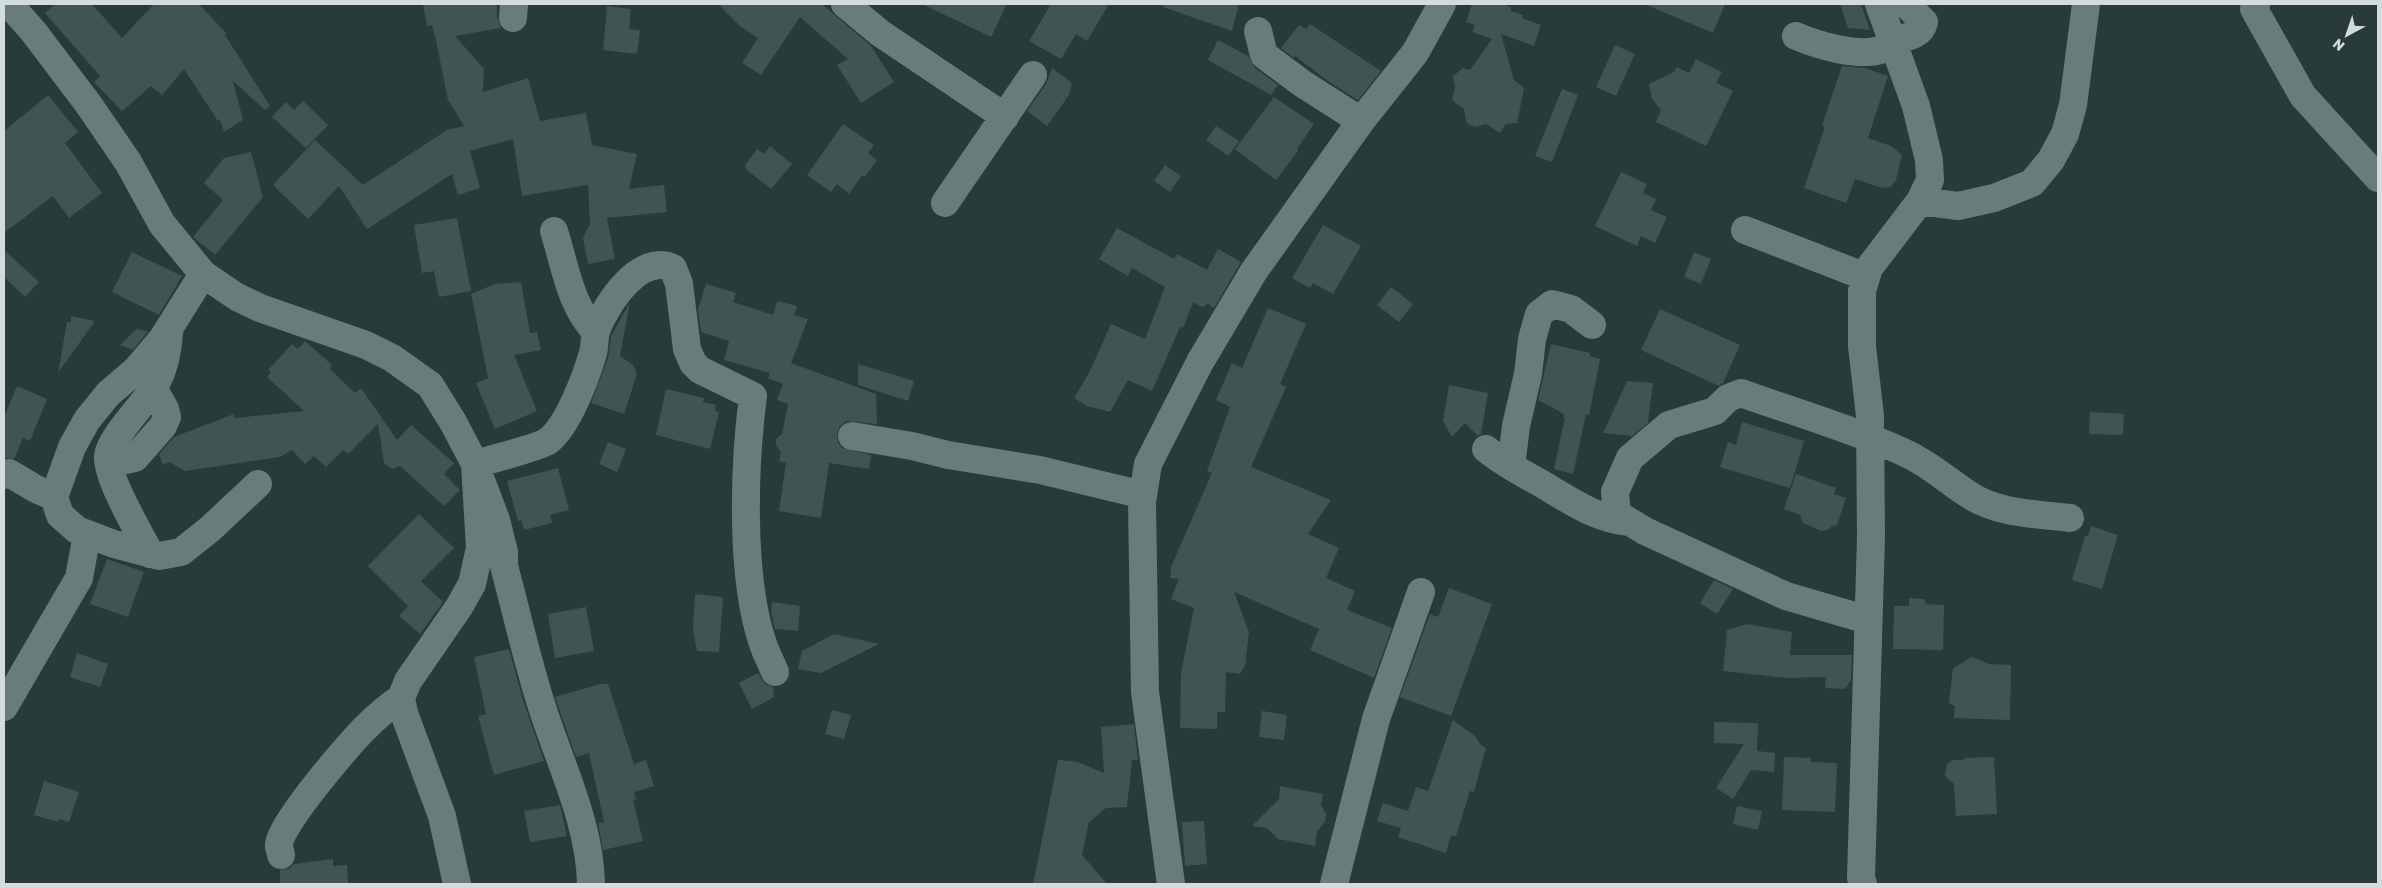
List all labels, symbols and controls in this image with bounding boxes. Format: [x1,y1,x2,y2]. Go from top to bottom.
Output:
north arrow [2322,10,2372,60]
text: N [2330,35,2348,54]

